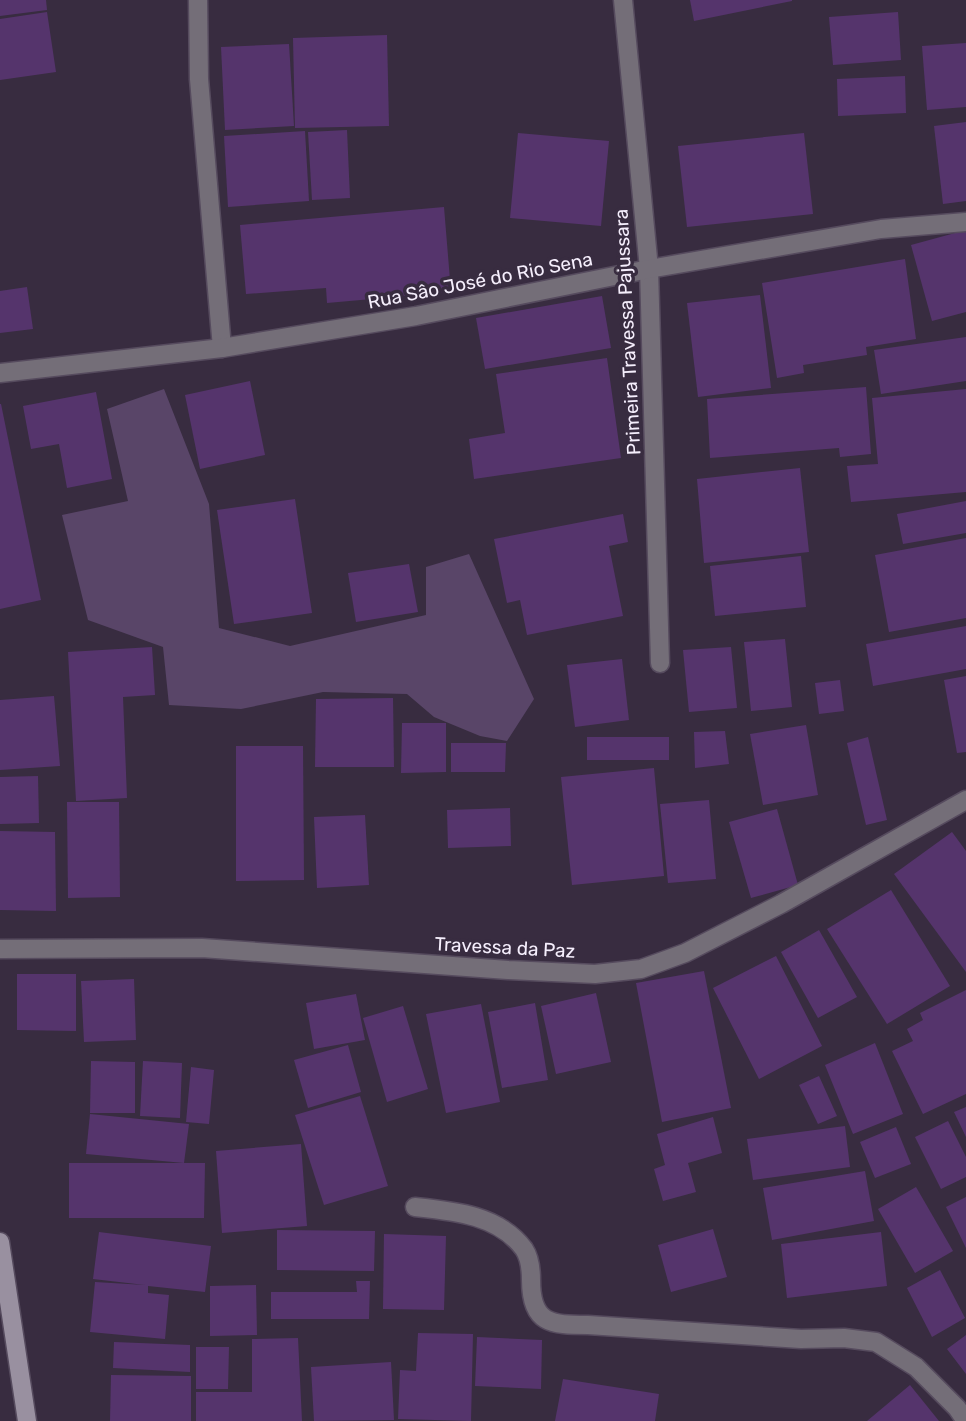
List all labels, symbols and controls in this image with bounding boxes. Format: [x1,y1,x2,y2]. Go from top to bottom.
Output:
street label: Primeira Travessa Pajussara [610,208,645,456]
street label: Rua Sâo José do Rio Sena [366,247,595,314]
street label: Travessa da Paz [434,932,576,963]

